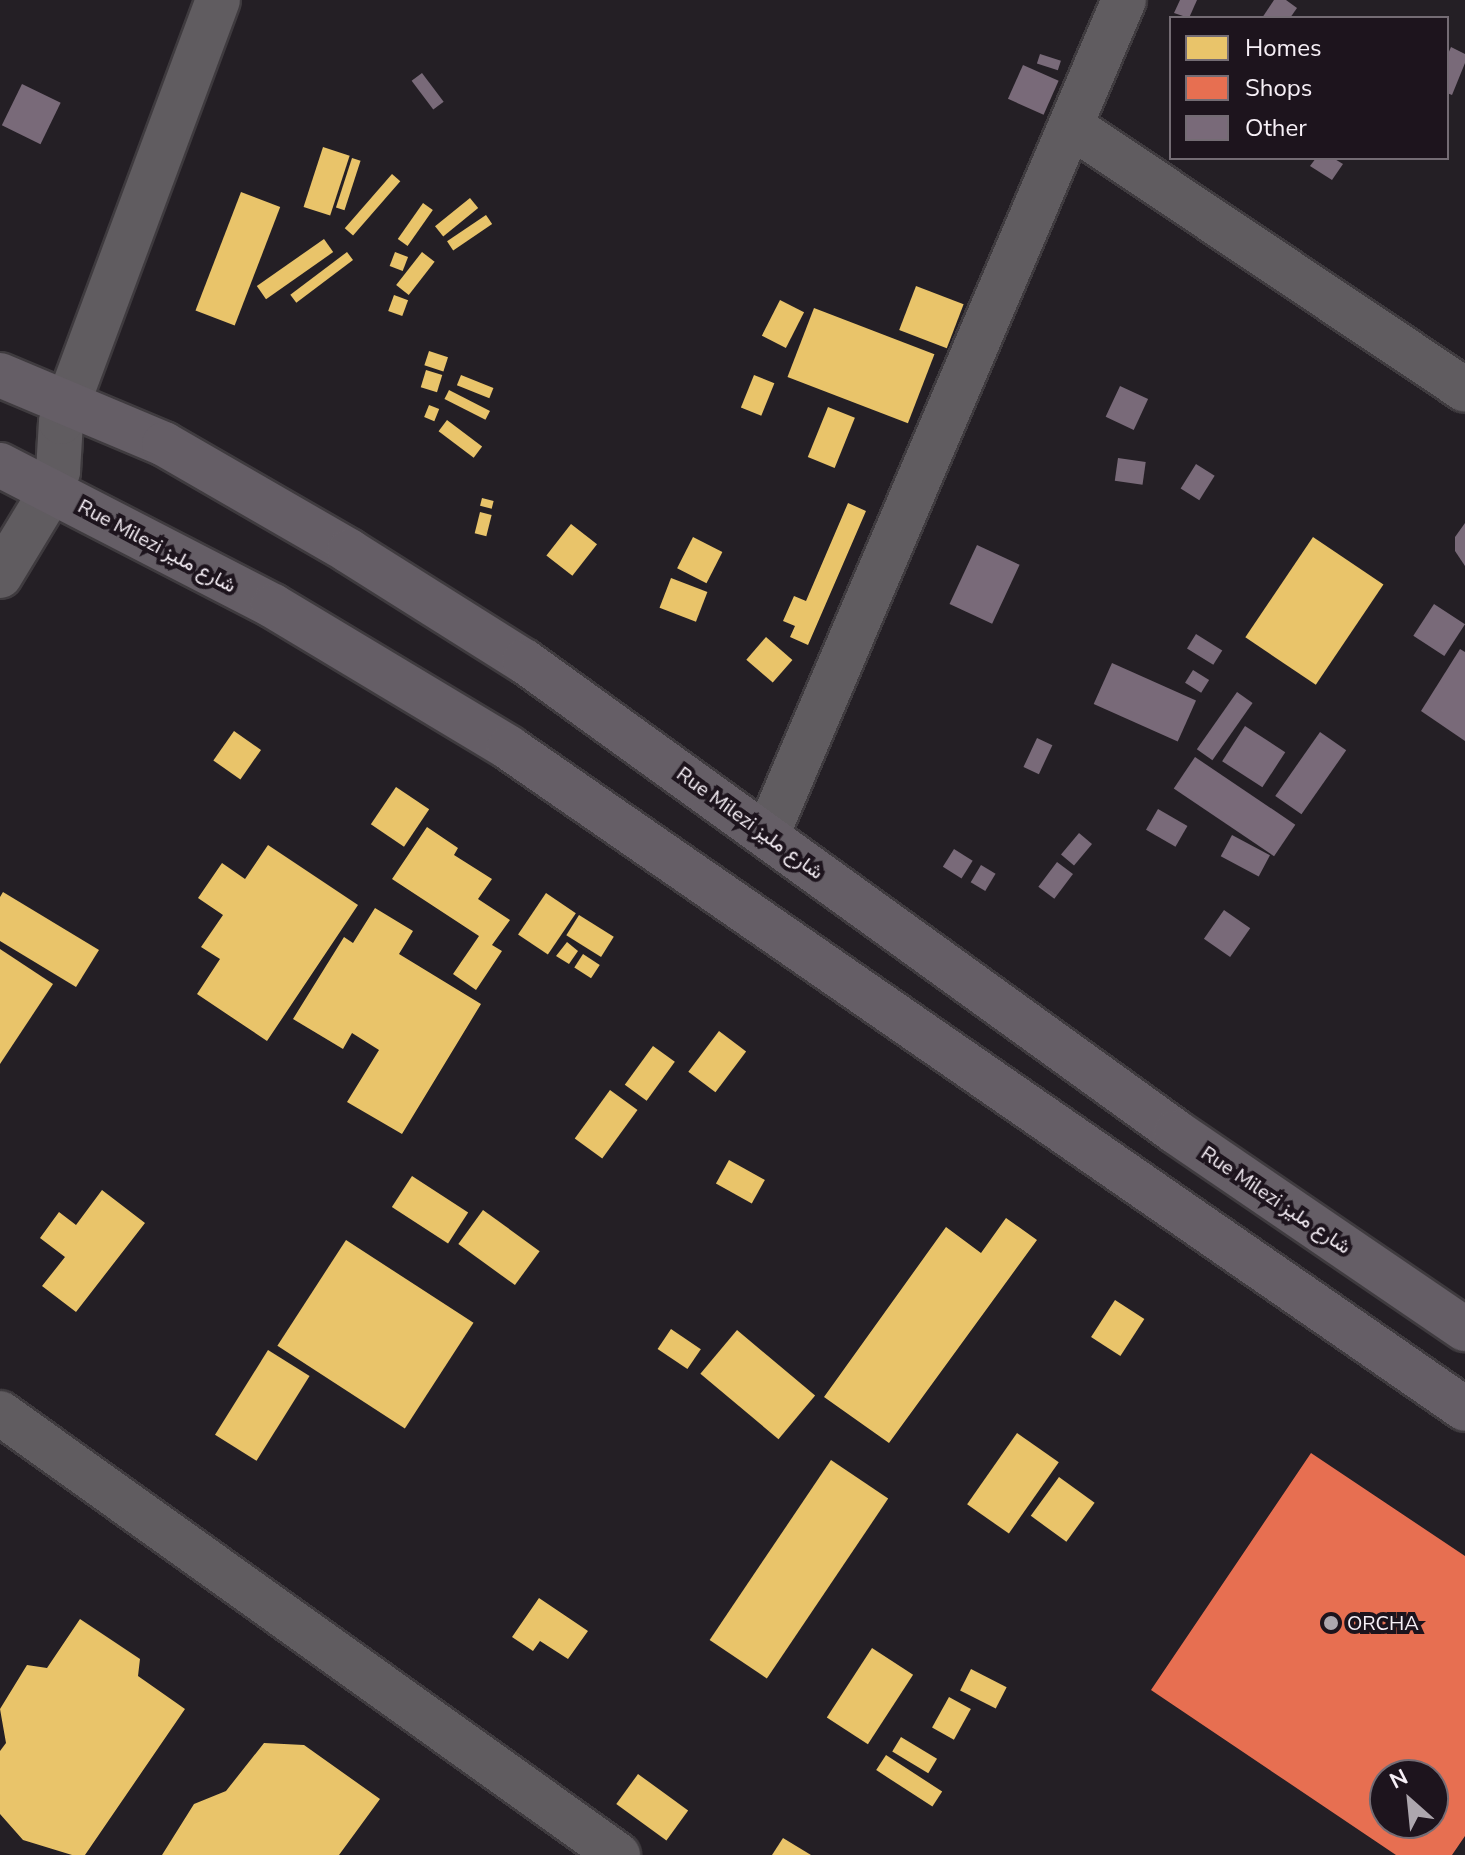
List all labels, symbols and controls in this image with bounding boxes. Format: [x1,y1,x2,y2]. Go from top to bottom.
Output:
legend [1169,16,1449,160]
text: Homes [1245,32,1321,64]
text: Shops [1245,72,1312,104]
text: Other [1245,112,1307,144]
street label: Rue Milezi شارع مليز [74,494,240,598]
street label: Rue Milezi شارع مليز [672,762,828,884]
street label: Rue Milezi شارع مليز [1196,1141,1356,1259]
place label: ORCHA [1347,1611,1419,1635]
marker: ORCHA [1322,1614,1340,1632]
north arrow [1369,1759,1449,1839]
text: N [1385,1762,1413,1797]

